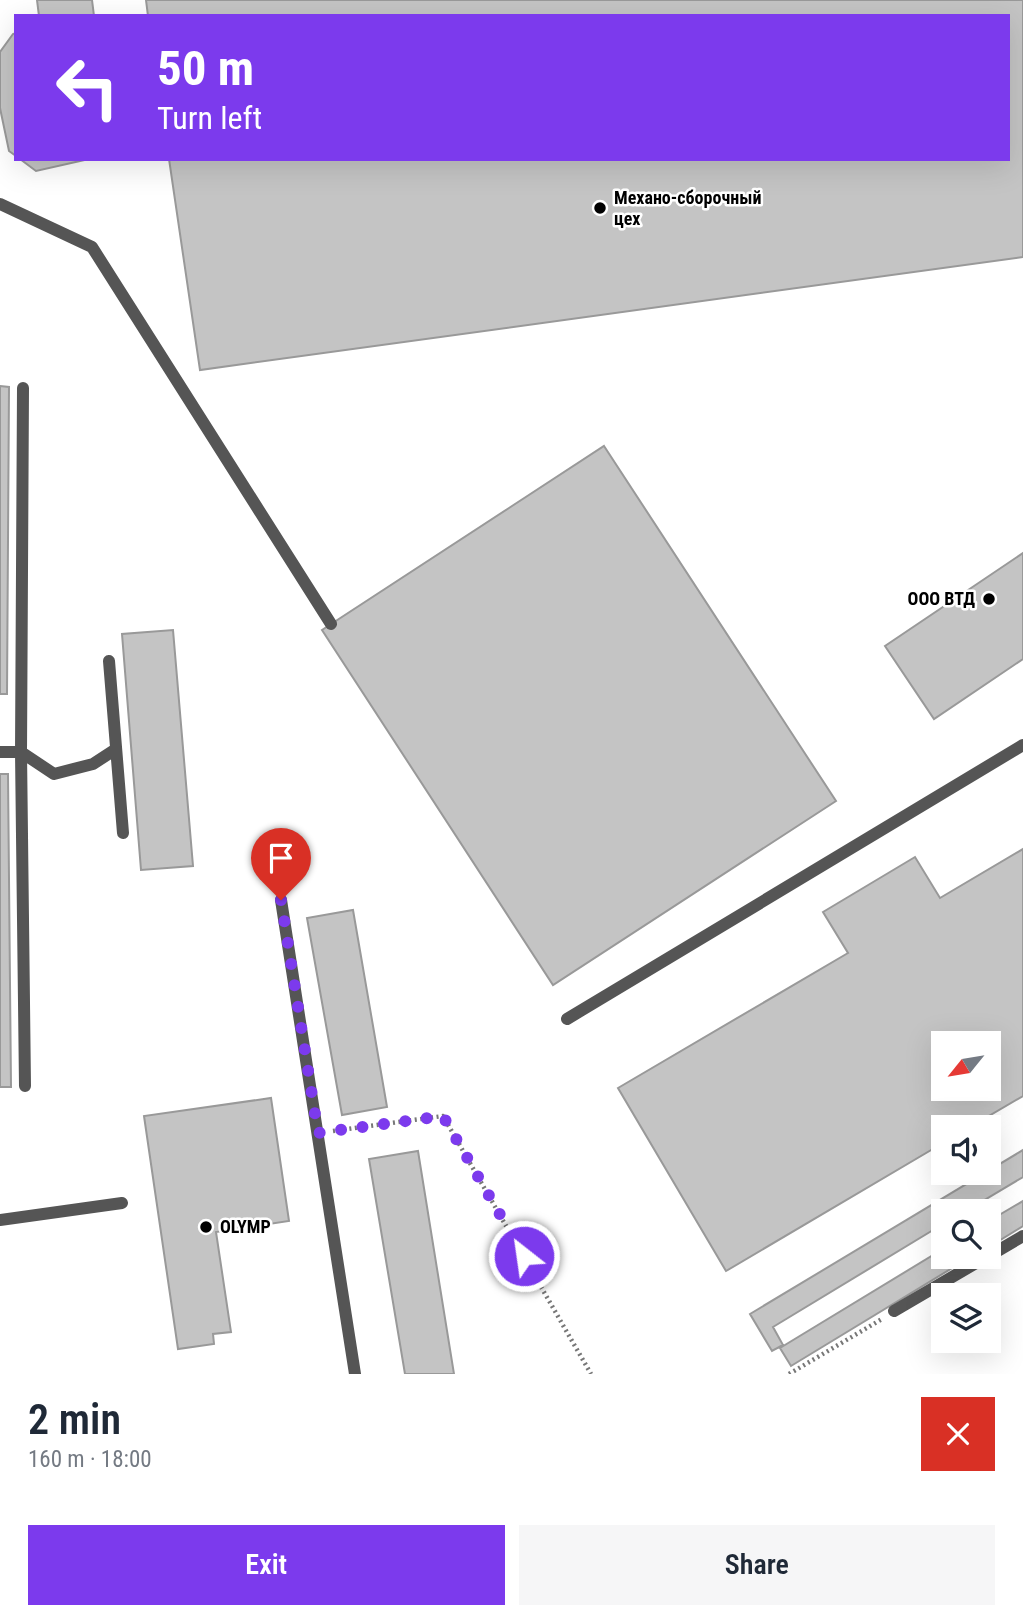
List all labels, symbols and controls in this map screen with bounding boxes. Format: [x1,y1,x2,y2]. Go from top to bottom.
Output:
text: 50 m [157,40,254,97]
icon: left [42,42,133,133]
text: Turn left [157,99,262,137]
place label: Механо-сборочный цех [614,187,761,229]
marker: Механо-сборочный цех [592,200,608,216]
place label: ООО ВТД [908,588,975,609]
marker: ООО ВТД [981,591,997,607]
pin [251,828,311,900]
icon: arrive [262,839,300,877]
north arrow [931,1031,1001,1101]
map controls [931,1031,1001,1353]
button: sound [931,1115,1001,1185]
button: search [931,1199,1001,1269]
place label: OLYMP [220,1216,271,1237]
marker: OLYMP [198,1219,214,1235]
position arrow [487,1219,561,1293]
button: layers [931,1283,1001,1353]
text: 2 min [28,1395,121,1444]
button: close [921,1397,995,1471]
text: 160 m · 18:00 [28,1446,152,1473]
button: Exit [28,1525,505,1605]
button: Share [519,1525,995,1605]

